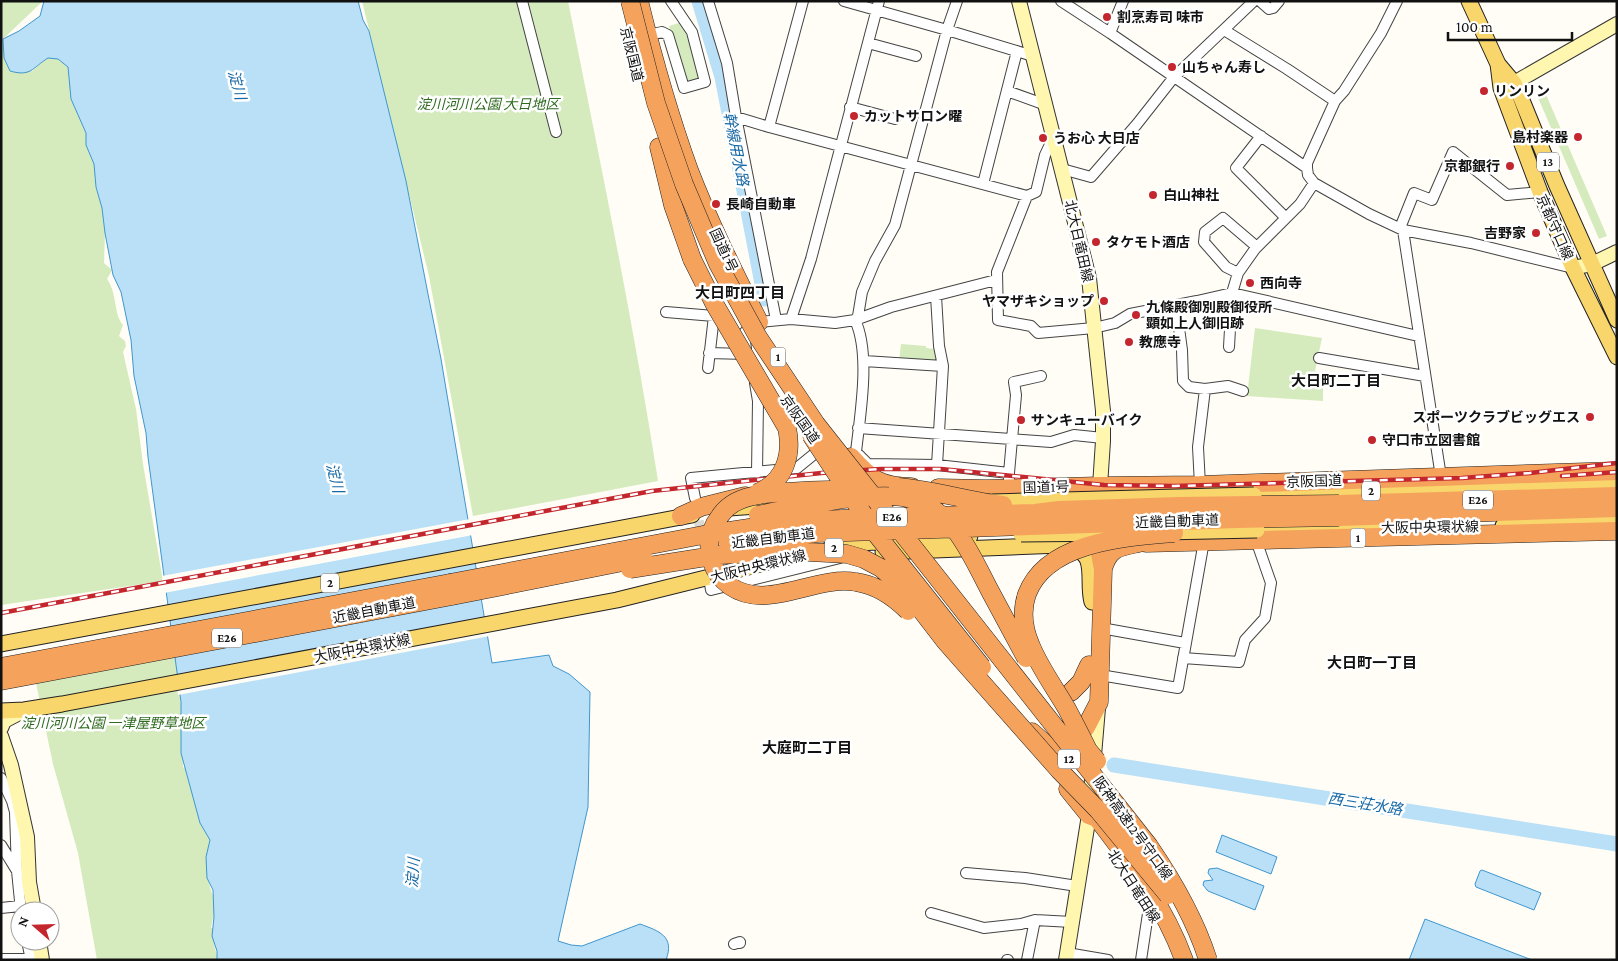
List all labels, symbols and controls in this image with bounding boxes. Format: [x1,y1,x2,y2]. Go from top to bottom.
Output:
place label: 割烹寿司 味市 [1117,9,1204,25]
scale bar [1448,10,1572,42]
marker: 割烹寿司 味市 [1101,11,1113,23]
text: 100 m [1456,19,1493,35]
street label: 京阪国道 [617,25,647,83]
place label: 山ちゃん寿し [1182,59,1266,75]
marker: 山ちゃん寿し [1166,61,1178,73]
water label: 淀川 [225,68,249,103]
place label: リンリン [1494,83,1550,99]
marker: リンリン [1478,85,1490,97]
park label: 淀川河川公園 大日地区 [417,96,561,112]
place label: カットサロン曜 [864,108,962,124]
marker: カットサロン曜 [848,110,860,122]
water label: 幹線用水路 [721,111,751,189]
place label: 島村楽器 [1512,129,1569,145]
place label: うお心 大日店 [1053,130,1140,146]
marker: 島村楽器 [1572,131,1584,143]
marker: うお心 大日店 [1037,132,1049,144]
road number: 13 [1537,152,1559,172]
place label: 京都銀行 [1444,158,1500,174]
marker: 京都銀行 [1504,160,1516,172]
place label: 白山神社 [1163,187,1219,203]
marker: 白山神社 [1147,189,1159,201]
street label: 京都守口線 [1533,192,1577,262]
place label: 長崎自動車 [726,196,796,212]
marker: 長崎自動車 [710,198,722,210]
street label: 北大日竜田線 [1062,198,1096,284]
street label: 国道1号 [707,225,741,275]
place label: 吉野家 [1484,225,1526,241]
marker: 吉野家 [1530,227,1542,239]
place label: タケモト酒店 [1106,234,1190,250]
marker: タケモト酒店 [1090,236,1102,248]
place label: 西向寺 [1260,275,1302,291]
marker: 西向寺 [1244,277,1256,289]
district label: 大日町四丁目 [695,285,785,301]
place label: ヤマザキショップ [982,293,1094,309]
marker: ヤマザキショップ [1098,295,1110,307]
place label: 九條殿御別殿御役所 顕如上人御旧跡 [1146,299,1272,331]
marker: 九條殿御別殿御役所 顕如上人御旧跡 [1130,309,1142,321]
place label: 教應寺 [1139,334,1181,350]
marker: 教應寺 [1123,336,1135,348]
road number: 1 [770,348,786,367]
district label: 大日町二丁目 [1291,373,1381,389]
street label: 京阪国道 [777,391,823,447]
place label: スポーツクラブビッグエス [1412,409,1580,425]
marker: スポーツクラブビッグエス [1584,411,1596,423]
place label: サンキューバイク [1031,412,1143,428]
marker: サンキューバイク [1015,414,1027,426]
place label: 守口市立図書館 [1382,432,1480,448]
marker: 守口市立図書館 [1366,434,1378,446]
water label: 淀川 [324,462,347,496]
street label: 京阪国道 [1286,472,1342,490]
street label: 国道1号 [1022,478,1070,496]
road number: 2 [1362,482,1380,501]
road number: E26 [1463,490,1493,510]
road number: E26 [877,508,907,526]
street label: 近畿自動車道 [1135,512,1219,530]
street label: 大阪中央環状線 [1381,518,1479,536]
street label: 近畿自動車道 [730,525,816,551]
road number: 1 [1350,528,1366,548]
road number: 2 [825,538,843,558]
street label: 大阪中央環状線 [709,546,807,586]
road number: 2 [321,574,339,592]
street label: 近畿自動車道 [331,594,417,626]
road number: E26 [212,628,242,648]
street label: 大阪中央環状線 [312,631,412,665]
district label: 大日町一丁目 [1327,655,1417,671]
park label: 淀川河川公園 一津屋野草地区 [21,715,207,731]
district label: 大庭町二丁目 [762,740,852,756]
road number: 12 [1058,750,1080,769]
street label: 阪神高速12号守口線 [1090,773,1176,883]
water label: 西三荘水路 [1327,790,1405,818]
street label: 北大日竜田線 [1104,846,1164,926]
water label: 淀川 [404,855,422,889]
north arrow [10,901,60,951]
text: N [14,914,32,929]

